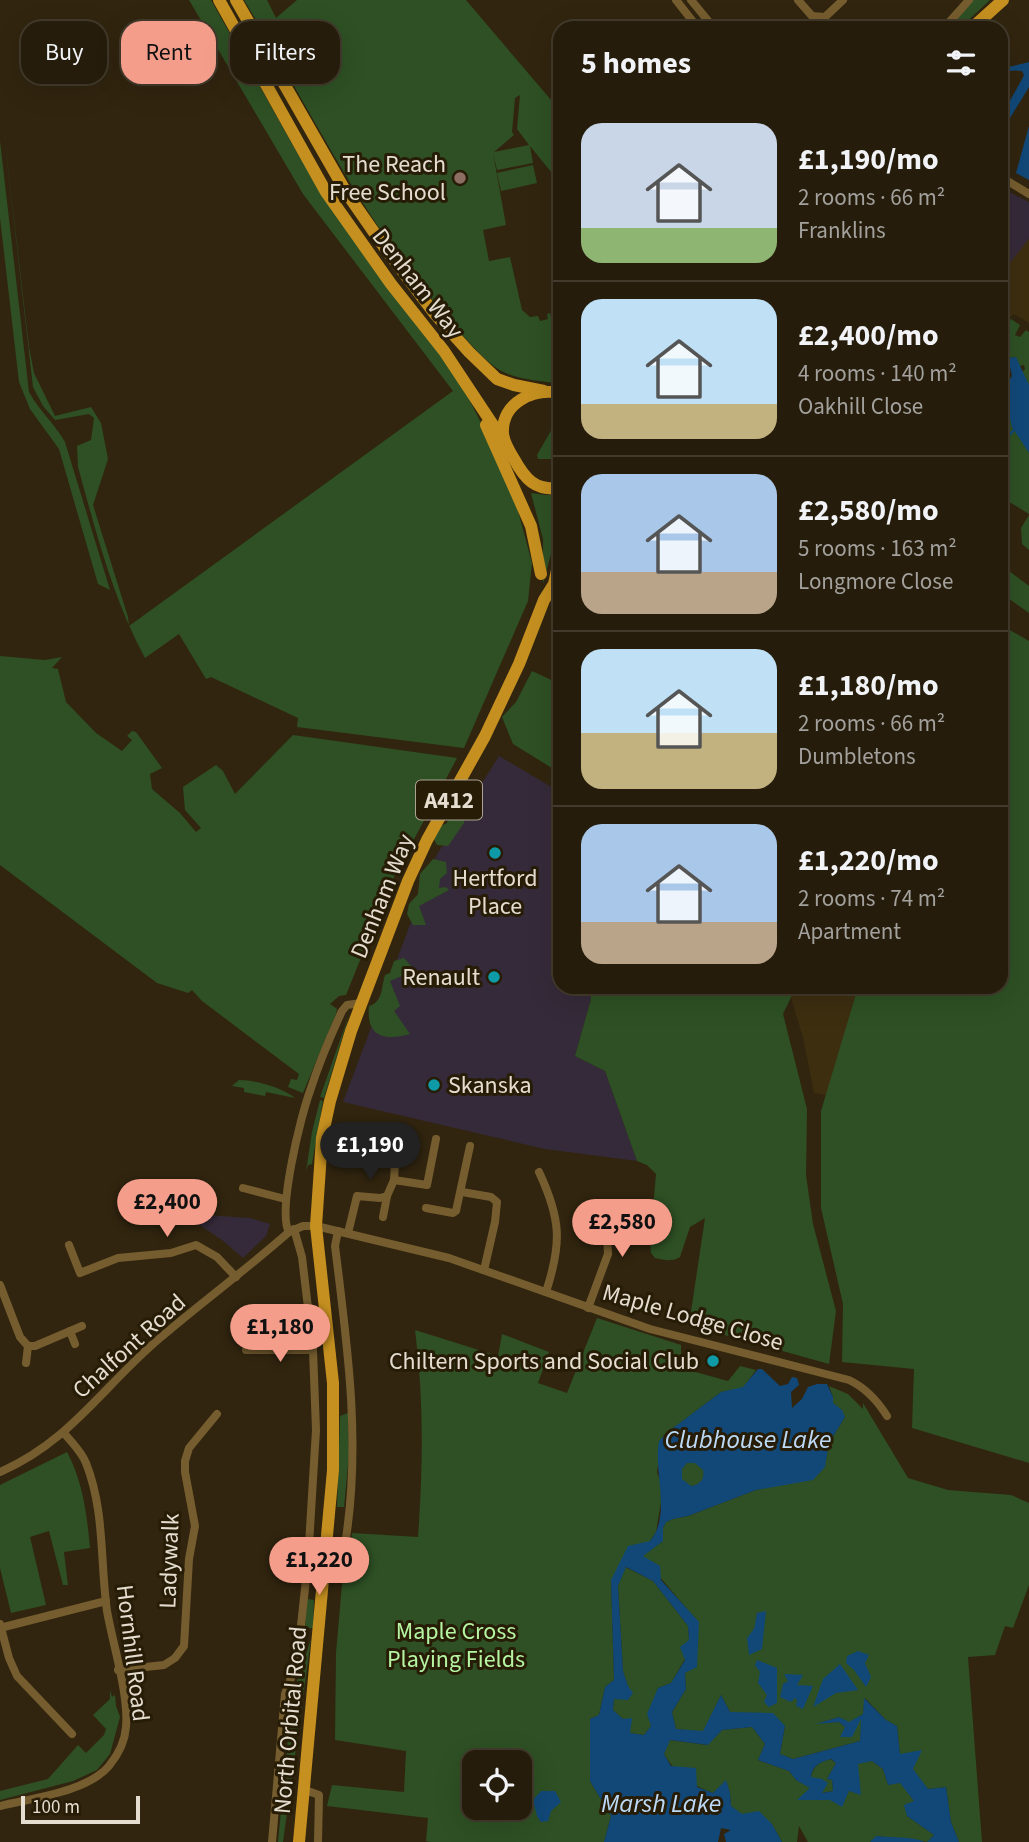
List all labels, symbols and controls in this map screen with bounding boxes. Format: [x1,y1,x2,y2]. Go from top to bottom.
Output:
chip: Buy [21,21,107,84]
chip: Rent [121,21,216,84]
chip: Filters [230,21,340,84]
text: 5 homes [581,42,691,85]
icon: filters [942,44,980,82]
text: £1,190/mo [798,138,939,181]
place label: The Reach Free School [329,147,446,210]
icon: home [637,151,721,235]
marker: The Reach Free School [452,170,468,186]
text: 2 rooms · 66 m² [798,181,945,214]
text: Franklins [798,214,886,247]
street label: Denham Way [363,221,472,346]
text: £2,400/mo [798,314,939,357]
icon: home [637,327,721,411]
text: 4 rooms · 140 m² [798,357,957,390]
text: Oakhill Close [798,390,923,423]
text: £2,580/mo [798,489,939,532]
icon: home [637,502,721,586]
text: 5 rooms · 163 m² [798,532,957,565]
text: Longmore Close [798,565,953,598]
text: £1,180/mo [798,664,939,707]
icon: home [637,677,721,761]
text: 2 rooms · 66 m² [798,707,945,740]
text: Dumbletons [798,740,916,773]
road number: A412 [416,780,482,820]
street label: Denham Way [342,829,423,964]
text: £1,220/mo [798,839,939,882]
marker: Hertford Place [487,845,503,861]
icon: home [637,852,721,936]
place label: Hertford Place [453,861,538,924]
text: 2 rooms · 74 m² [798,882,945,915]
text: Apartment [798,915,901,948]
place label: Renault [402,960,480,995]
marker: Renault [486,969,502,985]
place label: Skanska [448,1068,531,1103]
marker: Skanska [426,1077,442,1093]
pin: £1,190 [313,1122,427,1182]
text: £1,190 [336,1128,404,1161]
pin: £2,400 [110,1180,224,1239]
text: £2,400 [133,1185,201,1218]
pin: £2,580 [565,1200,679,1259]
text: £2,580 [588,1205,656,1238]
street label: Maple Lodge Close [598,1275,787,1360]
street label: Chalfont Road [65,1286,194,1407]
pin: £1,180 [223,1304,337,1364]
text: £1,180 [246,1310,314,1343]
place label: Chiltern Sports and Social Club [389,1344,699,1379]
marker: Chiltern Sports and Social Club [705,1353,721,1369]
water label: Clubhouse Lake [665,1421,831,1458]
street label: Ladywalk [150,1513,189,1609]
pin: £1,220 [262,1538,376,1597]
text: £1,220 [285,1543,353,1576]
street label: Hornhill Road [107,1583,158,1723]
park label: Maple Cross Playing Fields [387,1614,525,1677]
street label: North Orbital Road [265,1625,316,1815]
map controls [462,1750,532,1820]
button: locate [462,1750,532,1820]
water label: Marsh Lake [601,1785,721,1822]
scale bar [21,1793,140,1825]
text: 100 m [32,1794,80,1821]

